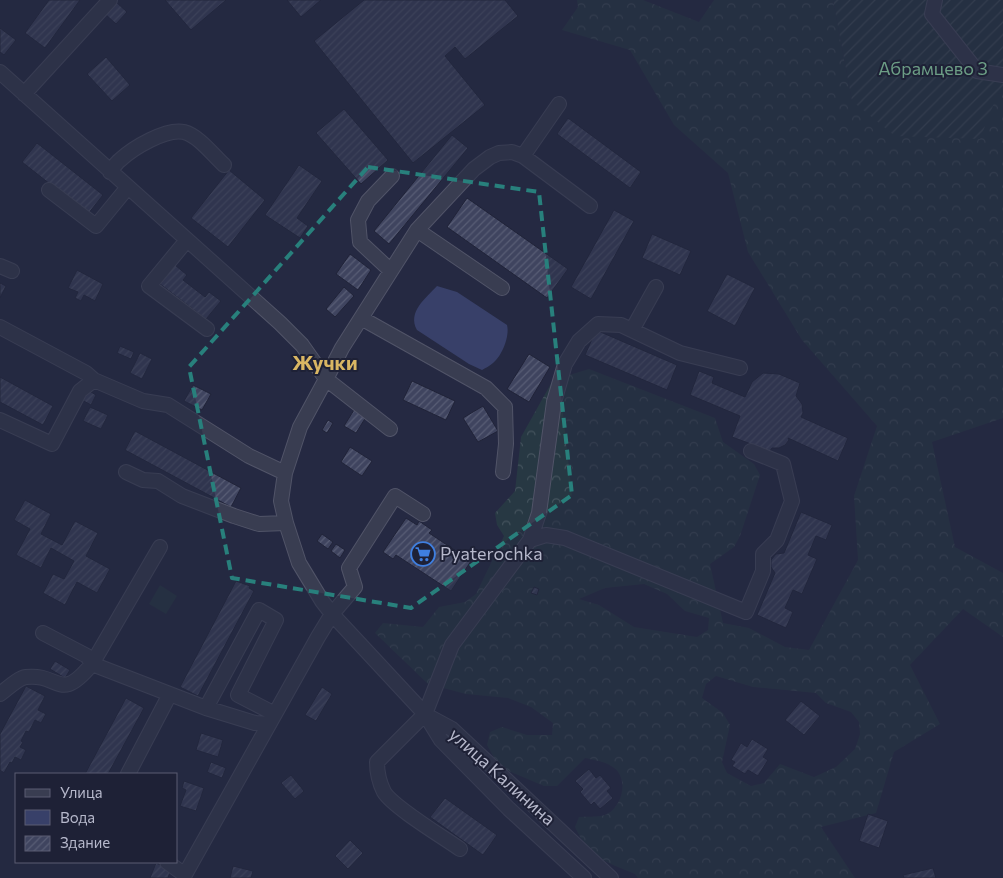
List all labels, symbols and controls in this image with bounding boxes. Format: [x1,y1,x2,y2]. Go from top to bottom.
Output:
park label: Абрамцево 3 [878,57,988,79]
district label: Жучки [292,350,358,374]
supermarket icon: Pyaterochka [410,541,436,567]
place label: Pyaterochka [440,542,543,564]
street label: улица Калинина [445,723,560,830]
legend [15,773,178,863]
text: Улица [60,783,102,801]
text: Вода [60,808,95,826]
text: Здание [60,833,110,851]

